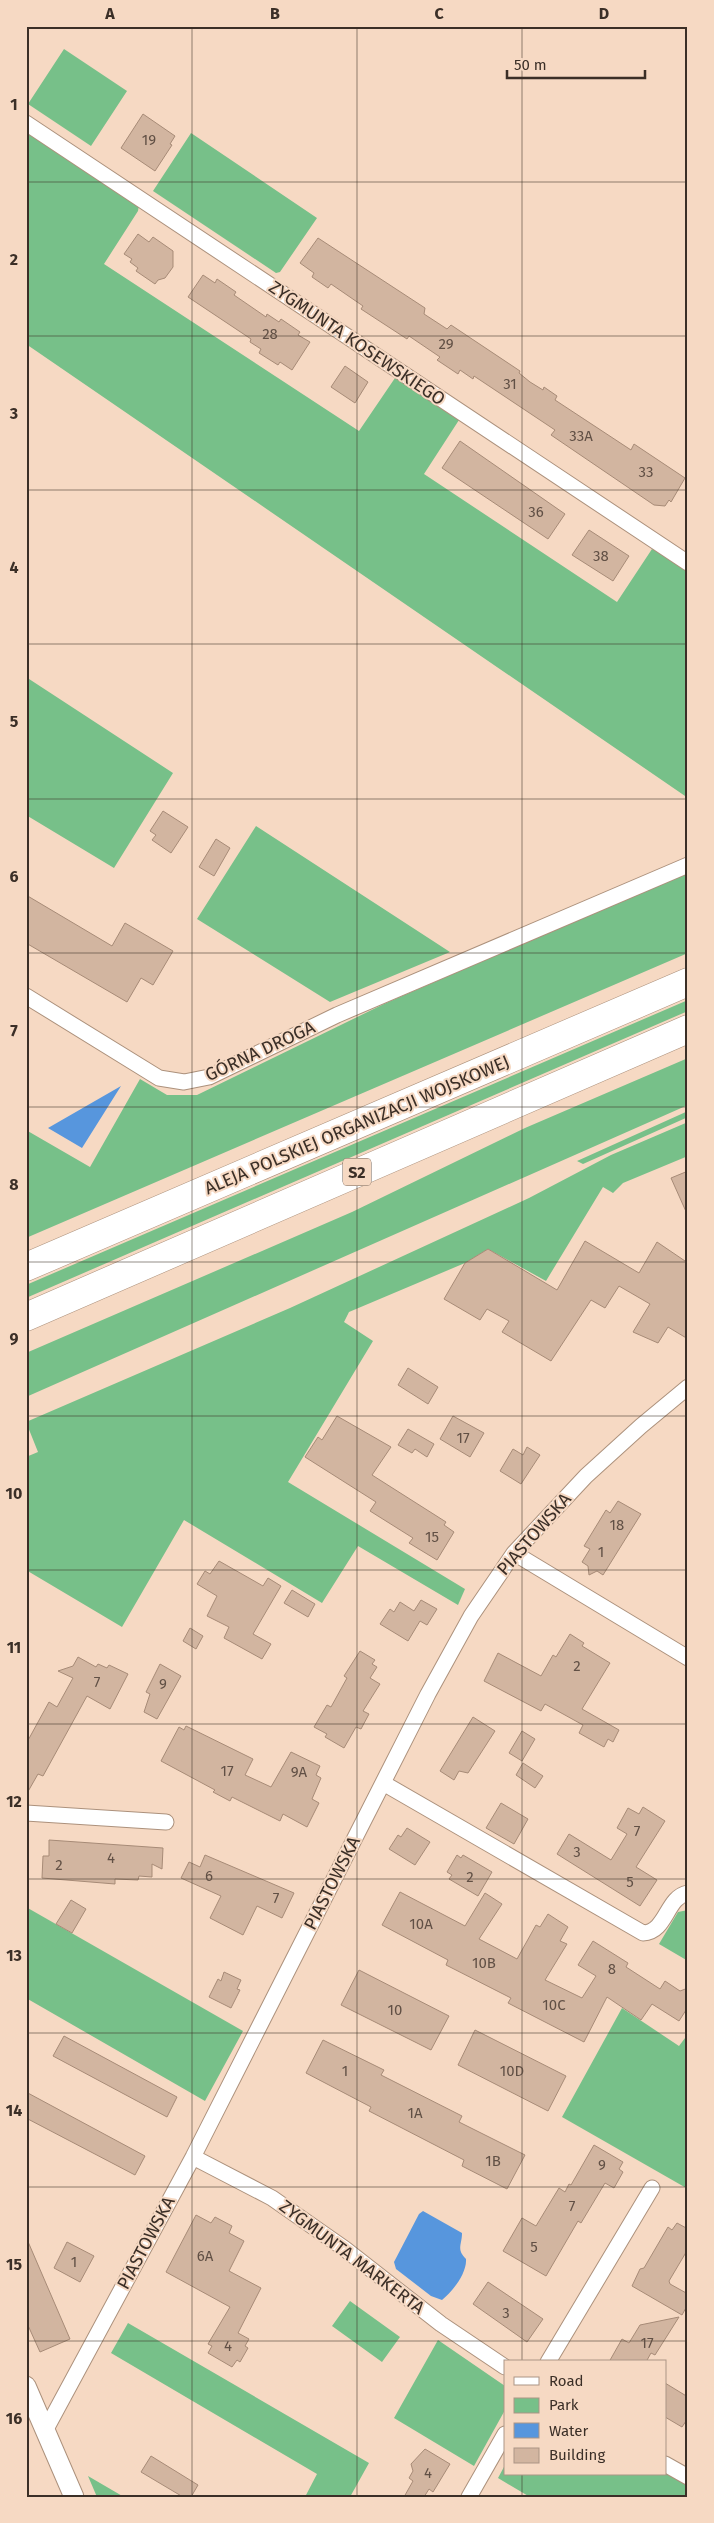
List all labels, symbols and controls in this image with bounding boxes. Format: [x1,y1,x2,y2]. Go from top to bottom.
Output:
text: A [104,4,115,23]
text: B [270,4,280,23]
text: C [434,4,444,23]
text: D [599,4,609,23]
scale bar [507,48,644,80]
text: 50 m [514,56,547,74]
text: 1 [10,95,18,114]
house number: 19 [142,131,156,149]
text: 2 [10,250,18,269]
street label: ZYGMUNTA KOSEWSKIEGO [265,276,449,410]
house number: 28 [262,325,278,343]
house number: 29 [438,335,454,353]
house number: 31 [503,375,517,393]
text: 3 [9,404,18,423]
house number: 33A [569,427,593,445]
house number: 33 [639,463,653,481]
house number: 36 [528,503,544,521]
house number: 38 [593,547,609,565]
text: 4 [9,558,19,577]
text: 5 [10,712,19,731]
text: 6 [9,867,19,886]
street label: GÓRNA DROGA [202,1016,319,1086]
text: 7 [10,1021,18,1040]
street label: ALEJA POLSKIEJ ORGANIZACJI WOJSKOWEJ [201,1051,513,1199]
road number: S2 [343,1158,371,1186]
text: 8 [9,1175,19,1194]
text: 9 [10,1329,19,1348]
house number: 17 [456,1429,470,1447]
text: 10 [6,1484,22,1503]
street label: PIASTOWSKA [492,1488,576,1580]
house number: 18 [610,1516,624,1534]
house number: 15 [425,1528,439,1546]
house number: 1 [598,1543,604,1561]
text: 11 [7,1638,21,1657]
house number: 2 [573,1657,581,1675]
house number: 7 [94,1673,101,1691]
house number: 9 [159,1675,167,1693]
house number: 17 [220,1762,234,1780]
house number: 9A [291,1763,308,1781]
text: 12 [6,1792,22,1811]
house number: 7 [634,1822,641,1840]
street label: PIASTOWSKA [299,1832,365,1933]
house number: 3 [573,1843,581,1861]
house number: 4 [107,1849,115,1867]
house number: 2 [55,1856,63,1874]
house number: 6 [205,1867,213,1885]
house number: 2 [466,1868,474,1886]
house number: 5 [626,1873,634,1891]
house number: 7 [273,1889,280,1907]
house number: 10A [409,1915,433,1933]
text: 13 [6,1946,22,1965]
house number: 10B [472,1954,496,1972]
house number: 8 [608,1960,616,1978]
house number: 10C [542,1996,566,2014]
house number: 10 [388,2001,402,2019]
house number: 1 [342,2062,348,2080]
house number: 10D [500,2062,524,2080]
text: 14 [6,2101,22,2120]
house number: 1A [407,2104,423,2122]
house number: 1B [485,2152,501,2170]
house number: 9 [598,2156,606,2174]
street label: PIASTOWSKA [112,2192,180,2293]
street label: ZYGMUNTA MARKERTA [275,2195,430,2319]
house number: 7 [569,2197,576,2215]
house number: 5 [530,2238,538,2256]
house number: 6A [197,2247,214,2265]
house number: 1 [71,2253,77,2271]
text: 15 [6,2255,22,2274]
house number: 3 [502,2304,510,2322]
house number: 17 [640,2334,654,2352]
house number: 4 [224,2337,232,2355]
legend [504,2360,666,2476]
text: Road [549,2372,584,2390]
text: Park [549,2396,579,2414]
text: 16 [6,2409,22,2428]
text: Water [549,2422,588,2440]
text: Building [549,2446,605,2464]
house number: 4 [424,2464,432,2482]

